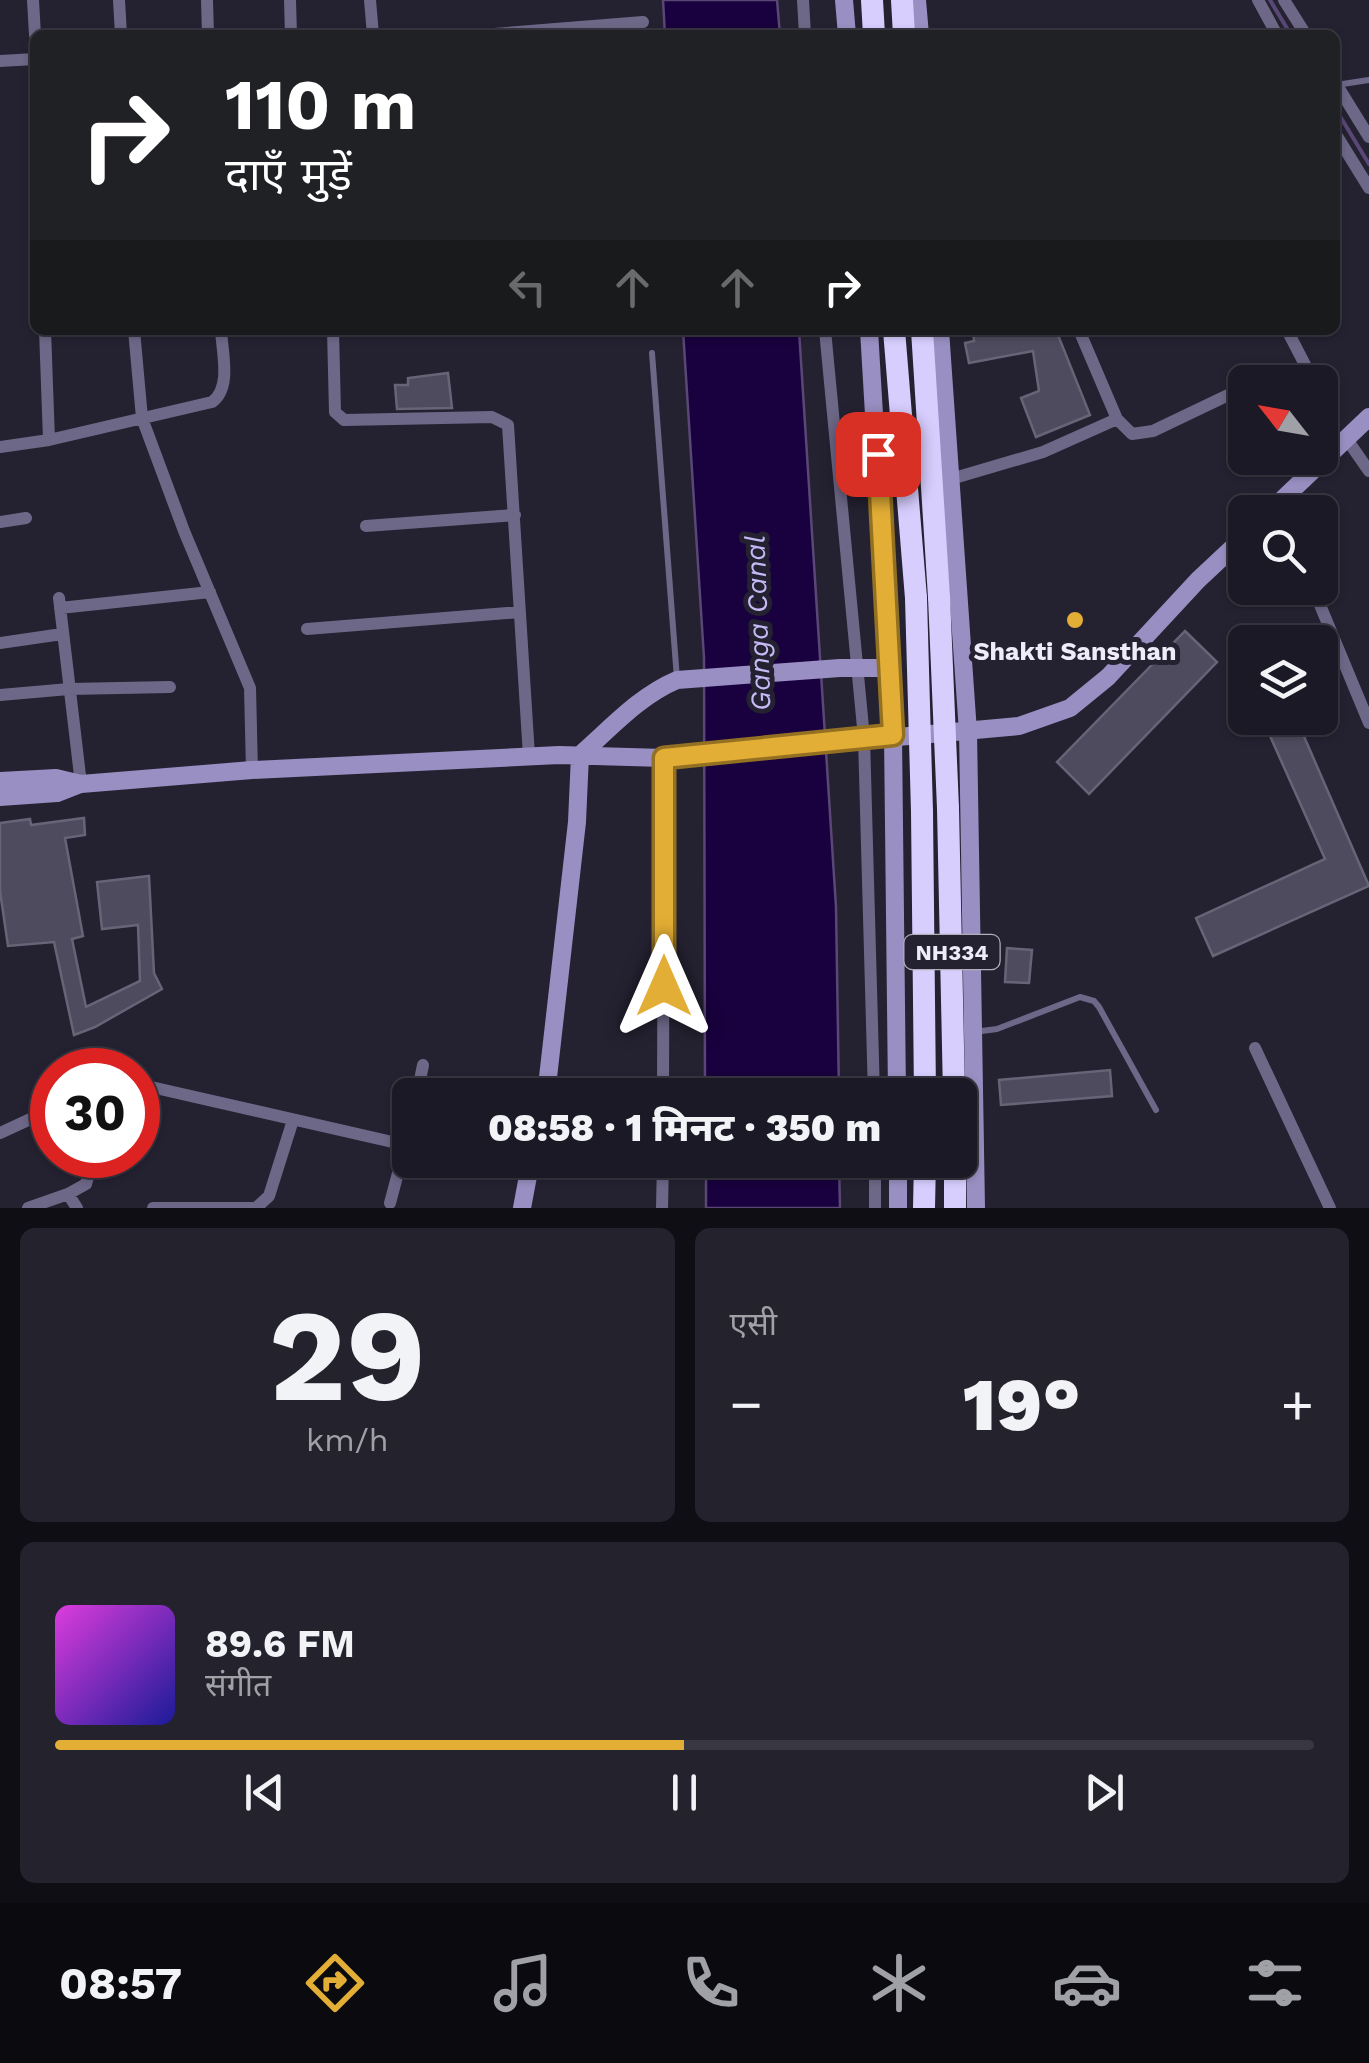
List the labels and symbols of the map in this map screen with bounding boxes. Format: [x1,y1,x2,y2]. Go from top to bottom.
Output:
north arrow [1228,365,1338,475]
pin [836,412,921,497]
water label: Ganga Canal [738,534,778,712]
marker: Shakti Sansthan [1064,609,1086,631]
place label: Shakti Sansthan [973,637,1177,666]
position arrow [612,934,716,1038]
road number: NH334 [904,935,1000,969]
speed limit sign: 30 [30,1048,160,1178]

